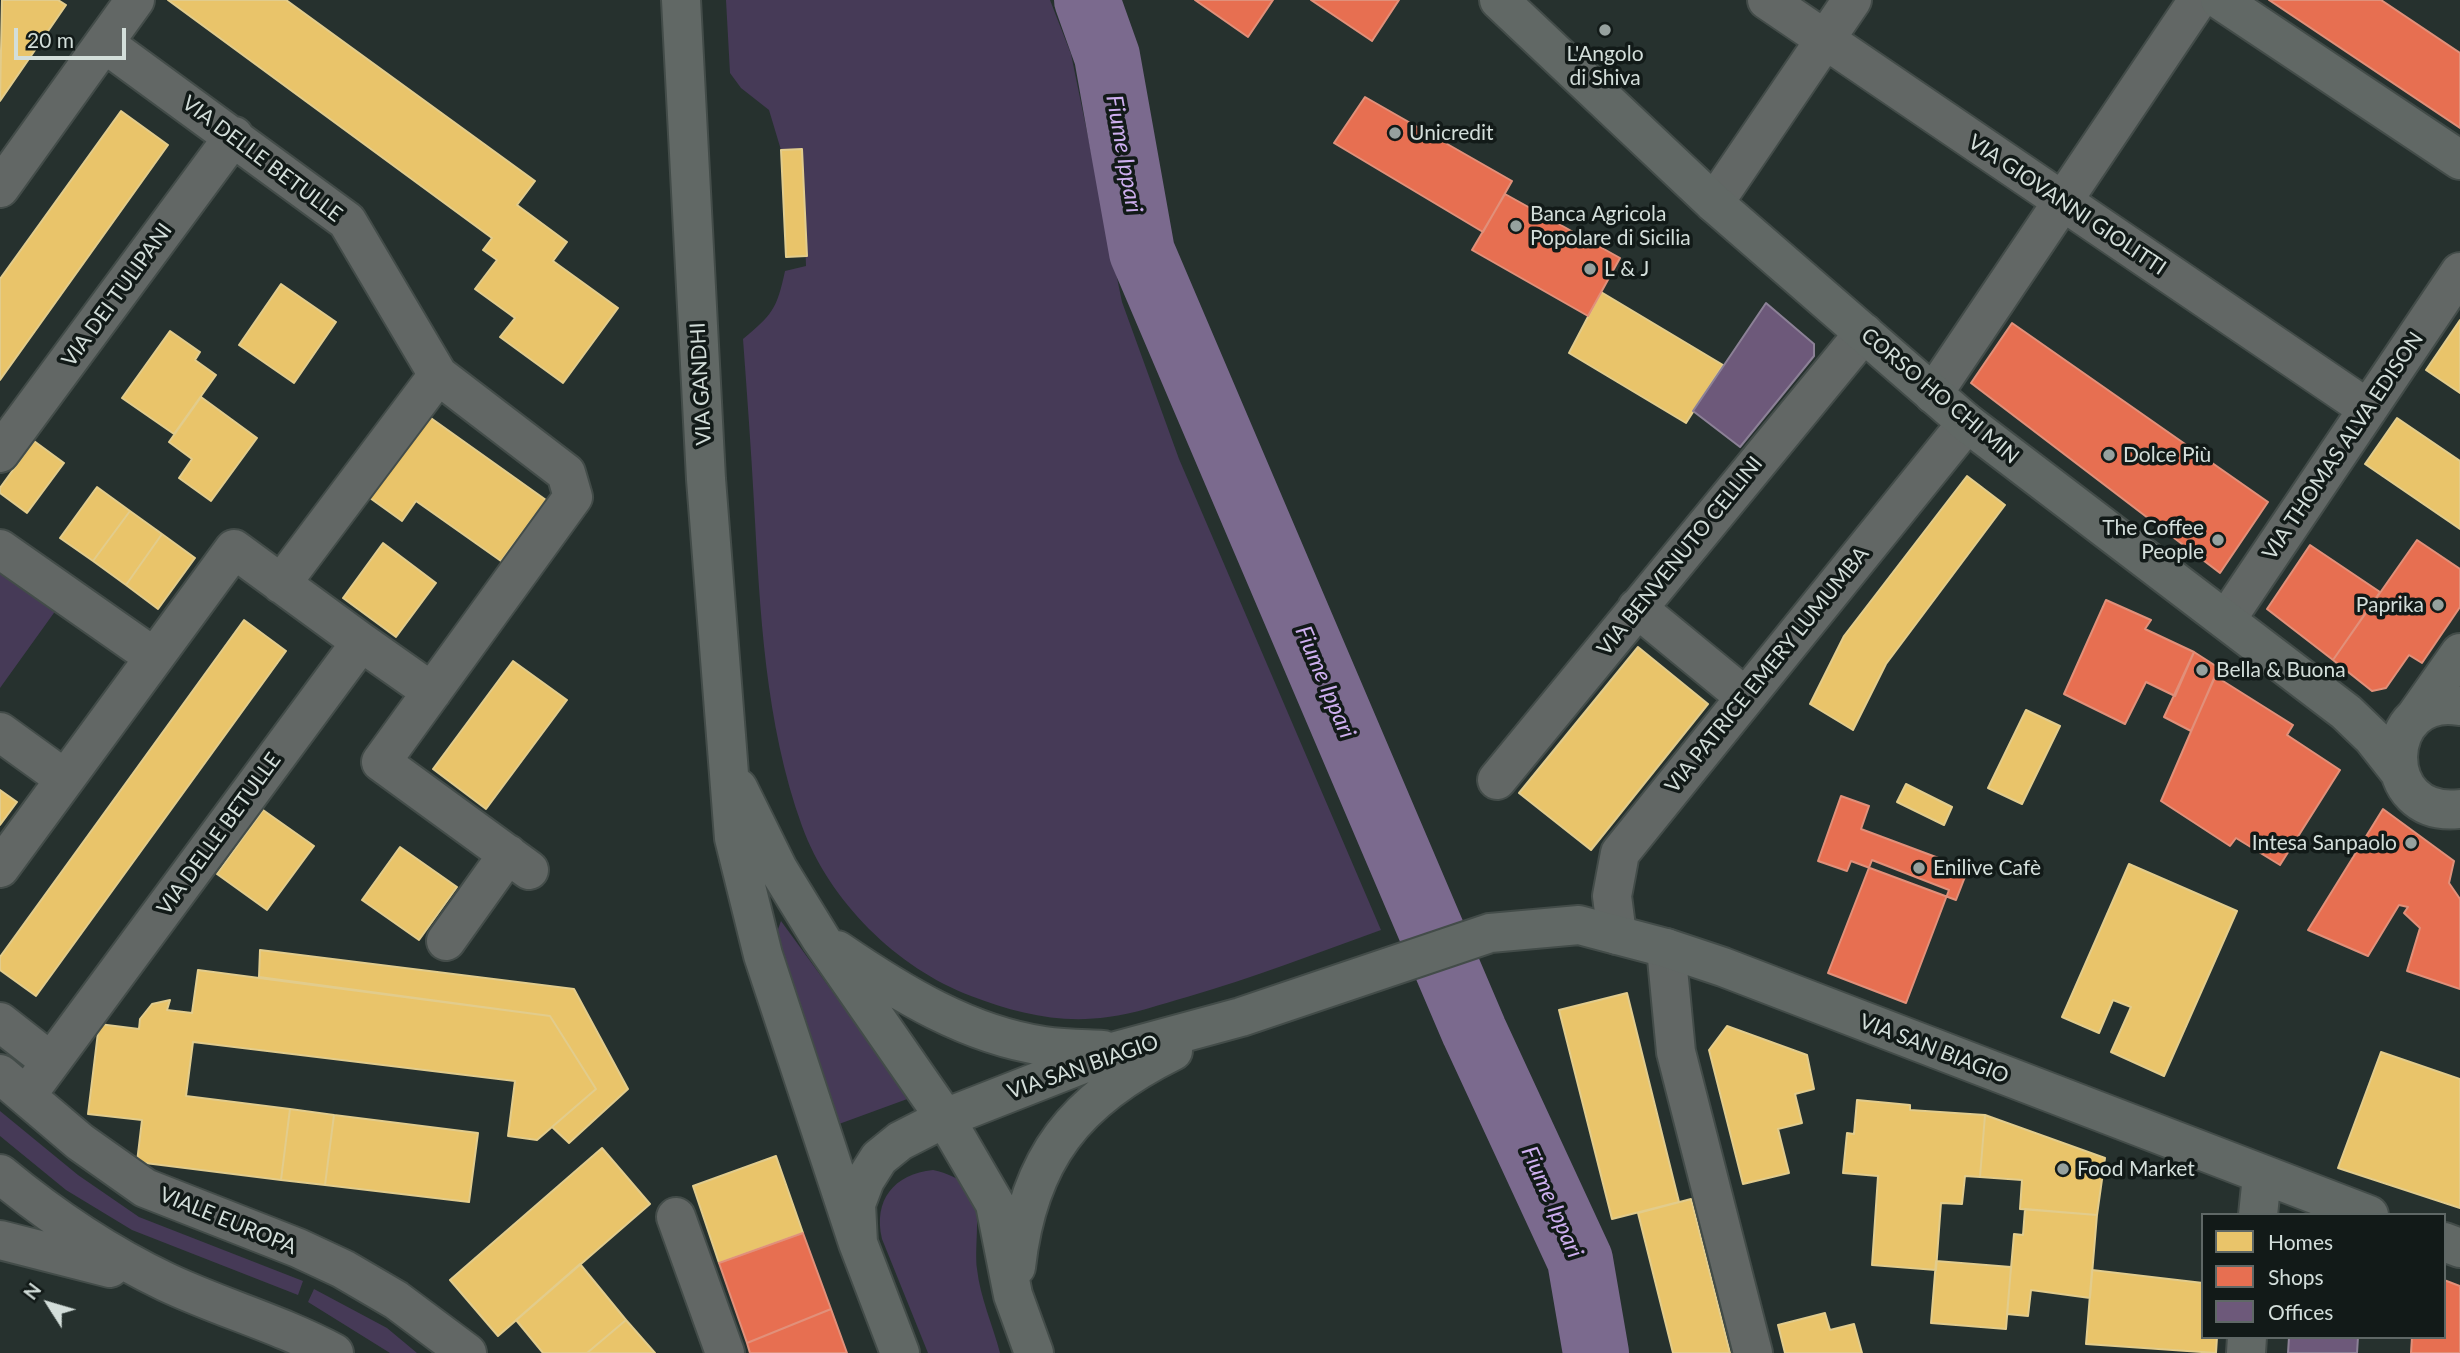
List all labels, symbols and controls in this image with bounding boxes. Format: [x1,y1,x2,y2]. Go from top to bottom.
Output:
scale bar [18,14,130,58]
marker: L'Angolo di Shiva [1597,22,1613,38]
text: 20 m [27,27,74,52]
place label: L'Angolo di Shiva [1566,41,1644,91]
street label: VIA DELLE BETULLE [177,91,347,227]
water label: Fiume Ippari [1100,93,1148,215]
place label: Unicredit [1409,120,1494,146]
marker: Unicredit [1387,125,1403,141]
street label: VIA GIOVANNI GIOLITTI [1963,129,2171,281]
place label: Banca Agricola Popolare di Sicilia [1530,201,1691,251]
street label: VIA DEI TULIPANI [56,218,178,372]
marker: Banca Agricola Popolare di Sicilia [1508,218,1524,234]
place label: L & J [1604,256,1649,282]
marker: L & J [1582,261,1598,277]
street label: VIA GANDHI [685,322,717,446]
street label: CORSO HO CHI MIN [1856,323,2024,469]
street label: VIA THOMAS ALVA EDISON [2257,327,2429,565]
place label: Dolce Più [2123,442,2211,468]
marker: Dolce Più [2101,447,2117,463]
street label: VIA BENVENUTO CELLINI [1592,451,1768,661]
place label: The Coffee People [2102,515,2204,565]
marker: The Coffee People [2210,532,2226,548]
street label: VIA PATRICE EMERY LUMUMBA [1660,542,1874,798]
place label: Paprika [2356,592,2424,618]
marker: Paprika [2430,597,2446,613]
water label: Fiume Ippari [1289,622,1361,742]
place label: Bella & Buona [2216,657,2346,683]
marker: Bella & Buona [2194,662,2210,678]
street label: VIA DELLE BETULLE [152,748,286,920]
place label: Intesa Sanpaolo [2252,830,2397,856]
marker: Intesa Sanpaolo [2403,835,2419,851]
place label: Enilive Cafè [1933,855,2041,881]
marker: Enilive Cafè [1911,860,1927,876]
street label: VIA SAN BIAGIO [1856,1009,2012,1089]
street label: VIA SAN BIAGIO [1004,1029,1162,1105]
water label: Fiume Ippari [1515,1142,1589,1262]
place label: Food Market [2077,1156,2195,1182]
marker: Food Market [2055,1161,2071,1177]
street label: VIALE EUROPA [156,1182,300,1260]
legend [2201,1213,2446,1339]
text: Homes [2268,1229,2333,1254]
text: Shops [2268,1264,2324,1289]
north arrow [14,1269,84,1339]
text: N [18,1278,45,1304]
text: Offices [2268,1299,2333,1324]

